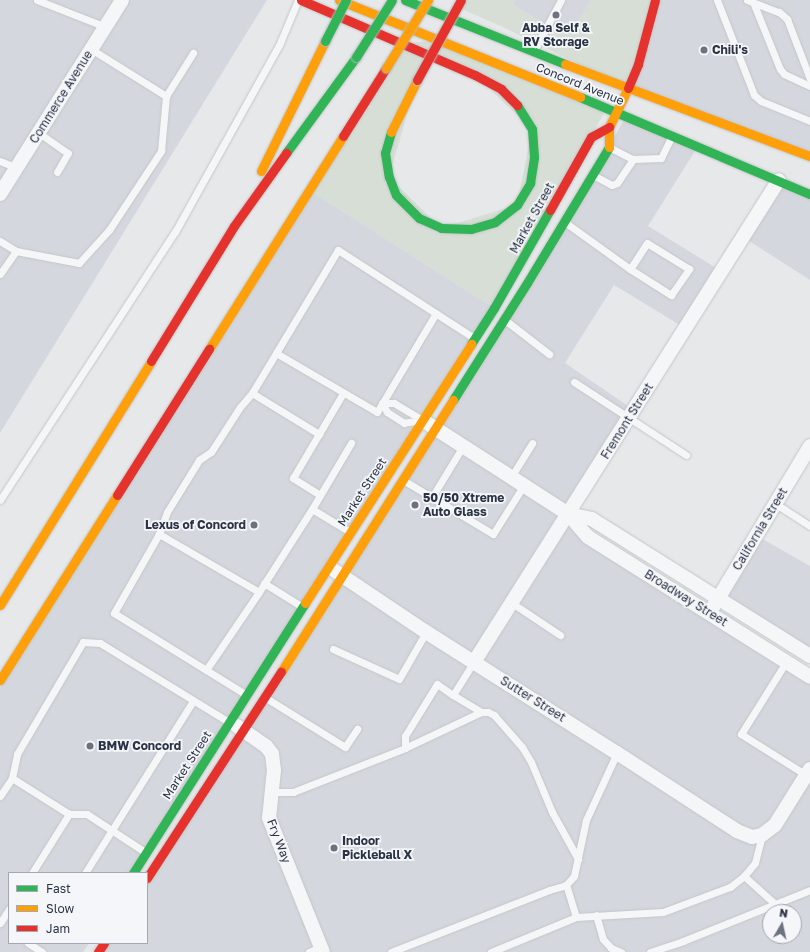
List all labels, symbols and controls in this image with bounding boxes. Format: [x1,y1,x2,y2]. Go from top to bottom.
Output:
marker: Abba Self & RV Storage [551,10,561,20]
place label: Abba Self & RV Storage [522,21,590,49]
place label: Chili's [712,43,748,57]
marker: Chili's [699,45,709,55]
street label: Commerce Avenue [27,48,95,146]
street label: Concord Avenue [534,60,626,108]
street label: Market Street [507,180,557,256]
street label: Fremont Street [598,380,656,462]
street label: Market Street [335,455,389,529]
street label: California Street [730,485,790,573]
place label: 50/50 Xtreme Auto Glass [423,491,504,519]
marker: 50/50 Xtreme Auto Glass [410,500,420,510]
place label: Lexus of Concord [145,518,246,532]
marker: Lexus of Concord [249,520,259,530]
street label: Broadway Street [642,567,730,629]
street label: Sutter Street [498,673,568,725]
street label: Market Street [160,728,214,802]
place label: BMW Concord [98,739,181,753]
marker: BMW Concord [85,741,95,751]
street label: Fry Way [264,817,294,865]
place label: Indoor Pickleball X [342,834,412,862]
marker: Indoor Pickleball X [329,843,339,853]
legend [8,872,148,944]
text: Fast [46,881,71,896]
text: Slow [46,901,74,916]
north arrow [762,904,802,944]
text: N [779,906,789,920]
text: Jam [46,921,70,936]

